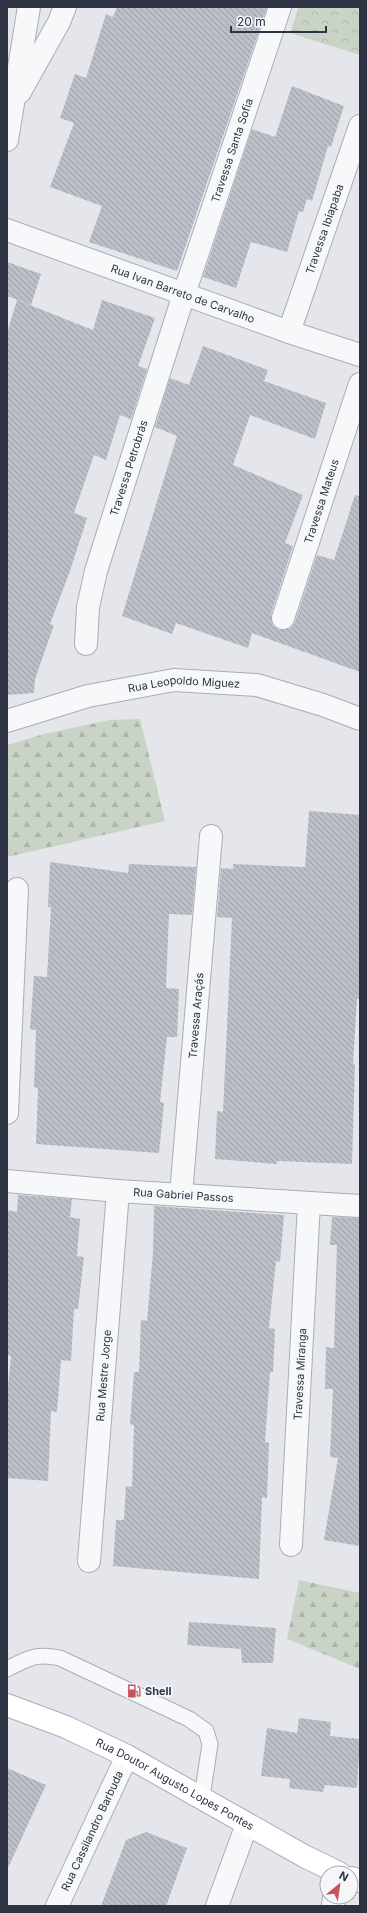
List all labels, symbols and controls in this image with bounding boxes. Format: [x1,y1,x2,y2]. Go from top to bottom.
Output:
scale bar [231,8,326,34]
text: 20 m [237,14,266,29]
street label: Travessa Santa Sofia [208,96,256,204]
street label: Travessa Ibiapaba [302,182,347,276]
street label: Rua Ivan Barreto de Carvalho [109,261,257,326]
street label: Travessa Petrobrás [107,418,151,518]
street label: Travessa Mateus [301,457,342,545]
street label: Rua Leopoldo Miguez [127,673,240,695]
street label: Travessa Araçás [185,972,207,1059]
street label: Rua Gabriel Passos [133,1185,234,1205]
street label: Travessa Miranga [291,1328,309,1421]
street label: Rua Mestre Jorge [93,1329,114,1422]
fuel station icon: Shell [126,1683,142,1699]
place label: Shell [145,1684,172,1698]
street label: Rua Doutor Augusto Lopes Pontes [94,1735,257,1833]
street label: Rua Cassilandro Barbuda [58,1768,126,1893]
north arrow [319,1865,359,1905]
text: N [337,1868,351,1884]

